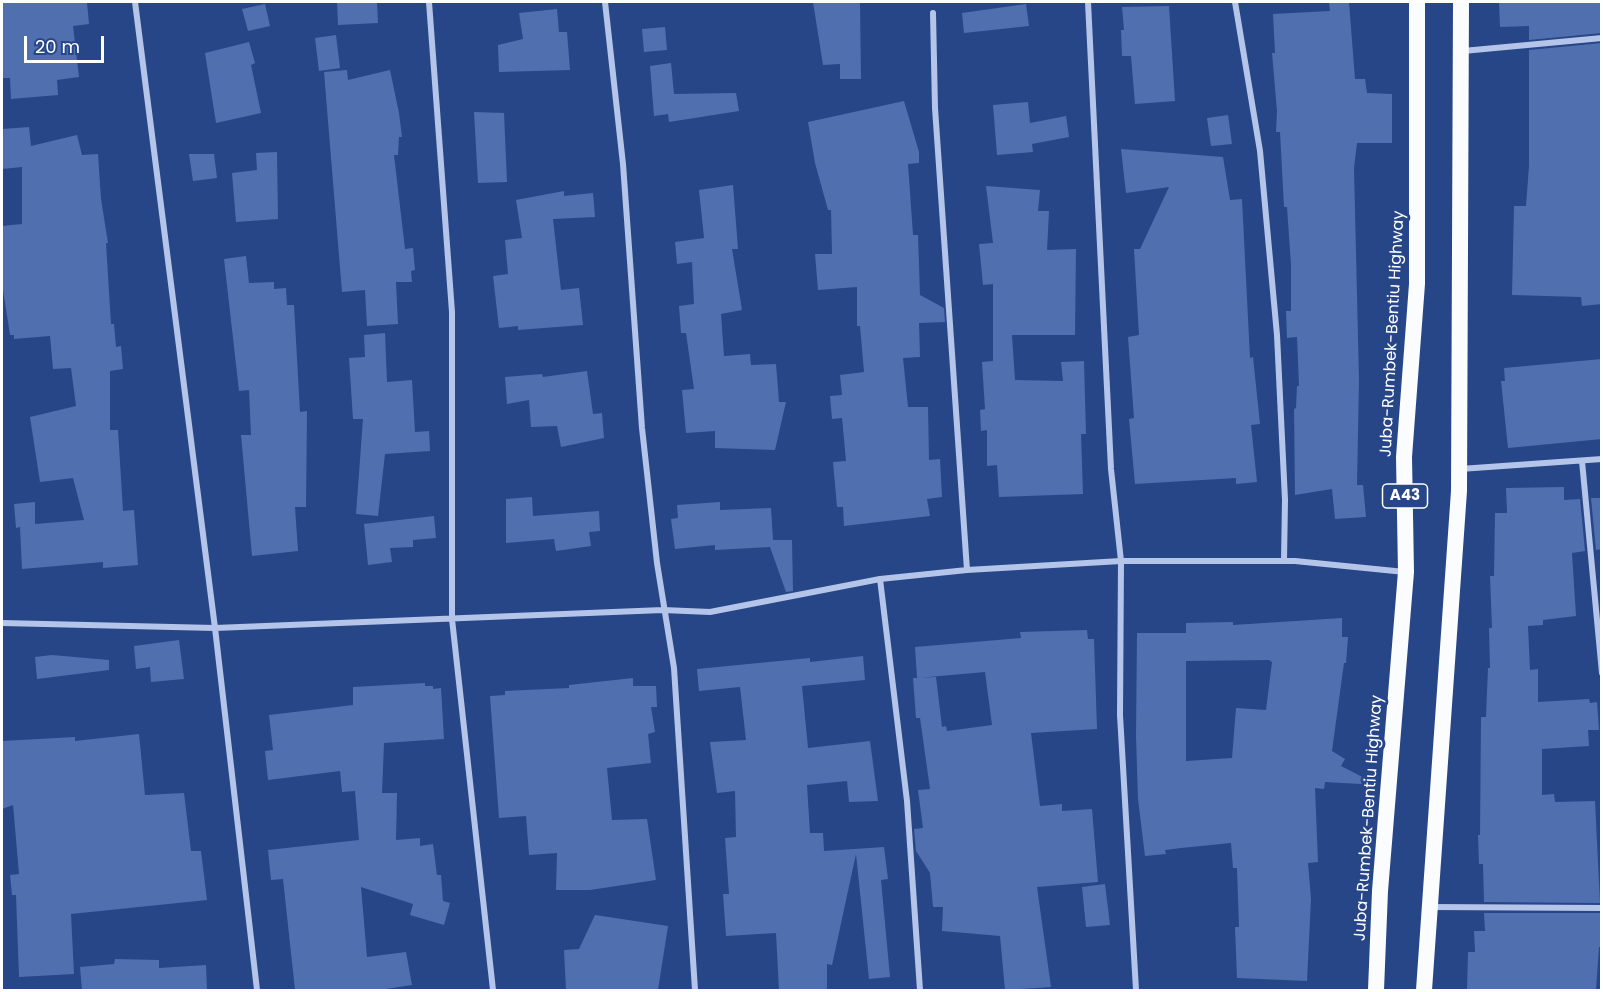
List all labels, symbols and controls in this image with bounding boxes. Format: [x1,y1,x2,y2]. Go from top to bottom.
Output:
scale bar [27,24,106,62]
text: 20 m [35,34,80,59]
street label: Juba-Rumbek-Bentiu Highway [1377,210,1409,458]
road number: A43 [1382,484,1428,508]
street label: Juba-Rumbek-Bentiu Highway [1351,694,1387,942]

